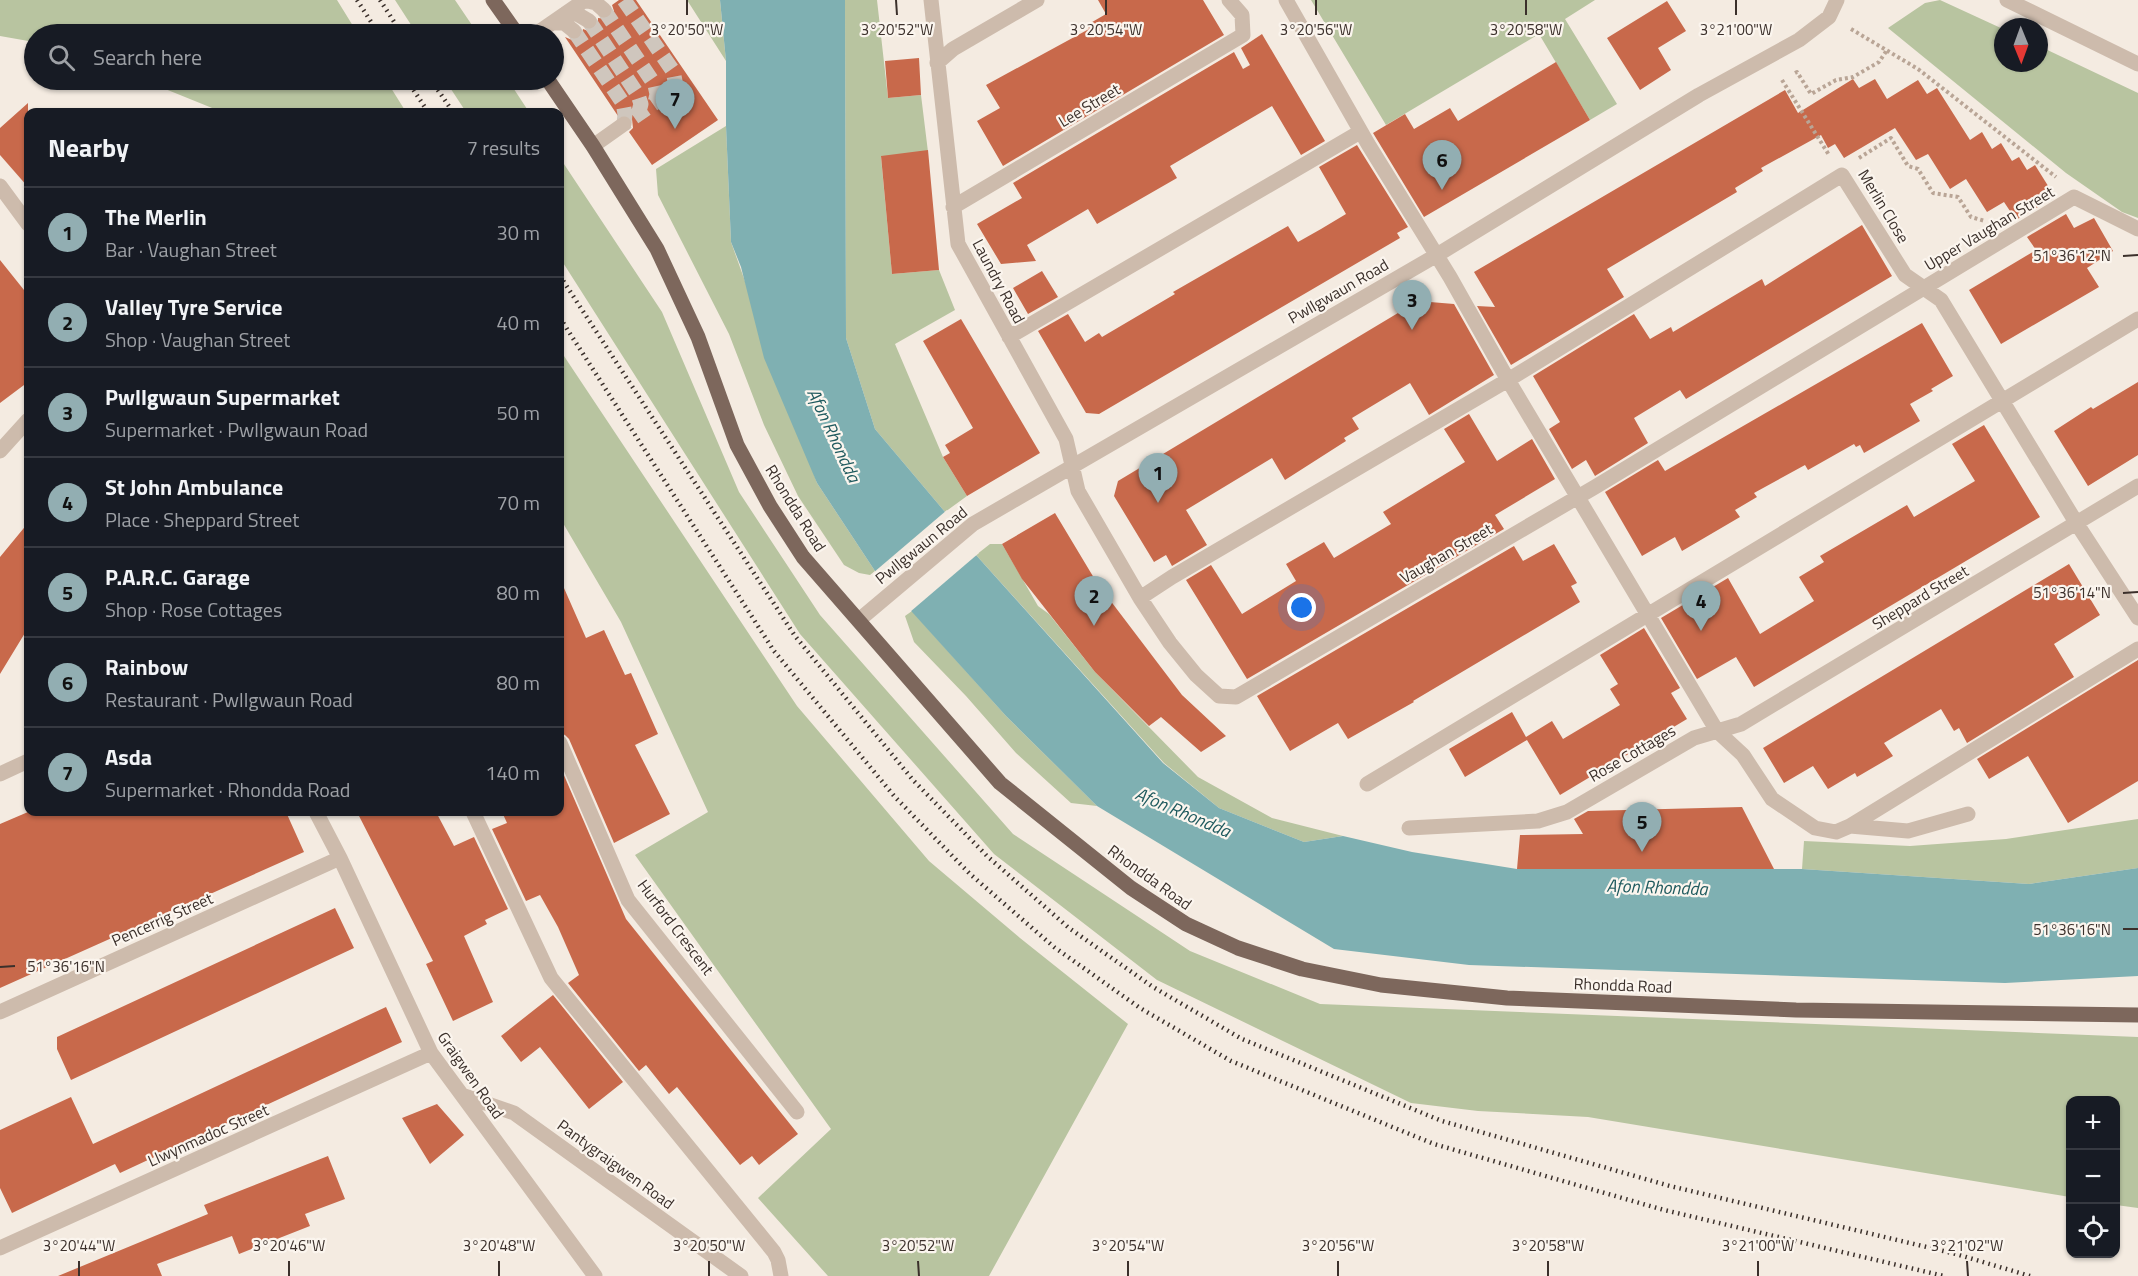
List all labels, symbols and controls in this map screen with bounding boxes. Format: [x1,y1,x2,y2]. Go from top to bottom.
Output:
text: 3°20'50"W [651,18,723,41]
text: 3°20'52"W [861,18,933,41]
text: 3°20'54"W [1070,18,1142,41]
text: 3°20'56"W [1280,18,1352,41]
text: 3°20'58"W [1490,18,1562,41]
text: 3°21'00"W [1700,18,1772,41]
north arrow [1994,18,2048,72]
search box [24,24,564,90]
text: Search here [93,40,202,74]
icon: search [45,41,78,74]
street label: Lee Street [1053,77,1125,133]
pin: 7 [656,80,694,129]
text: Nearby [48,128,129,167]
text: 7 results [467,132,540,163]
pin: 6 [1422,140,1462,190]
street label: Merlin Close [1852,164,1916,248]
street label: Upper Vaughan Street [1919,179,2059,276]
text: The Merlin [105,200,207,234]
text: 1 [62,217,73,248]
text: 30 m [496,217,540,248]
text: Bar · Vaughan Street [105,234,277,265]
street label: Laundry Road [967,234,1031,328]
text: 51°36'12"N [2033,244,2111,267]
street label: Pwllgwaun Road [1283,252,1393,330]
pin: 3 [1392,280,1432,330]
text: Valley Tyre Service [105,290,282,324]
text: 2 [62,307,73,338]
text: 40 m [496,307,540,338]
text: Shop · Vaughan Street [105,324,290,355]
text: Pwllgwaun Supermarket [105,380,340,414]
water label: Afon Rhondda [800,383,868,487]
text: 3 [62,397,73,428]
text: 50 m [496,397,540,428]
text: Supermarket · Pwllgwaun Road [105,414,368,445]
pin: 1 [1138,454,1178,503]
street label: Rhondda Road [760,460,832,556]
text: St John Ambulance [105,470,283,504]
text: 4 [62,487,73,518]
text: 70 m [496,487,540,518]
street label: Pwllgwaun Road [870,500,972,590]
text: Place · Sheppard Street [105,504,299,535]
street label: Vaughan Street [1395,517,1497,589]
street label: Sheppard Street [1867,559,1973,635]
text: P.A.R.C. Garage [105,560,250,594]
pin: 2 [1074,576,1114,626]
text: 5 [62,577,73,608]
text: 80 m [496,577,540,608]
text: 51°36'14"N [2033,581,2111,604]
pin: 4 [1682,582,1720,631]
your location [1287,593,1316,622]
text: Shop · Rose Cottages [105,594,282,625]
text: Rainbow [105,650,188,684]
text: 6 [62,667,73,698]
text: 80 m [496,667,540,698]
text: Restaurant · Pwllgwaun Road [105,684,353,715]
street label: Rose Cottages [1584,718,1680,788]
text: Asda [105,740,152,774]
text: 7 [62,757,73,788]
text: 140 m [485,757,540,788]
text: Supermarket · Rhondda Road [105,774,350,805]
water label: Afon Rhondda [1131,780,1236,845]
pin: 5 [1622,802,1662,852]
street label: Rhondda Road [1103,838,1197,916]
water label: Afon Rhondda [1606,872,1709,902]
street label: Hurford Crescent [632,874,720,980]
street label: Pencerrig Street [108,886,217,952]
text: 51°36'16"N [2033,918,2111,941]
text: 51°36'16"N [27,955,105,978]
street label: Rhondda Road [1573,971,1673,999]
street label: Graigwen Road [432,1026,510,1124]
map controls [2066,1096,2120,1258]
button: + [2066,1096,2120,1150]
street label: Llwynmadoc Street [144,1097,273,1172]
street label: Pantygraigwen Road [552,1113,680,1215]
button: − [2066,1150,2120,1204]
button: locate [2066,1204,2120,1258]
text: 3°20'44"W [43,1234,115,1257]
text: 3°20'46"W [253,1234,325,1257]
text: 3°20'48"W [463,1234,535,1257]
text: 3°20'50"W [673,1234,745,1257]
text: 3°20'52"W [882,1234,954,1257]
text: 3°20'54"W [1092,1234,1164,1257]
text: 3°20'56"W [1302,1234,1374,1257]
text: 3°20'58"W [1512,1234,1584,1257]
text: 3°21'00"W [1722,1234,1794,1257]
text: 3°21'02"W [1931,1234,2003,1257]

